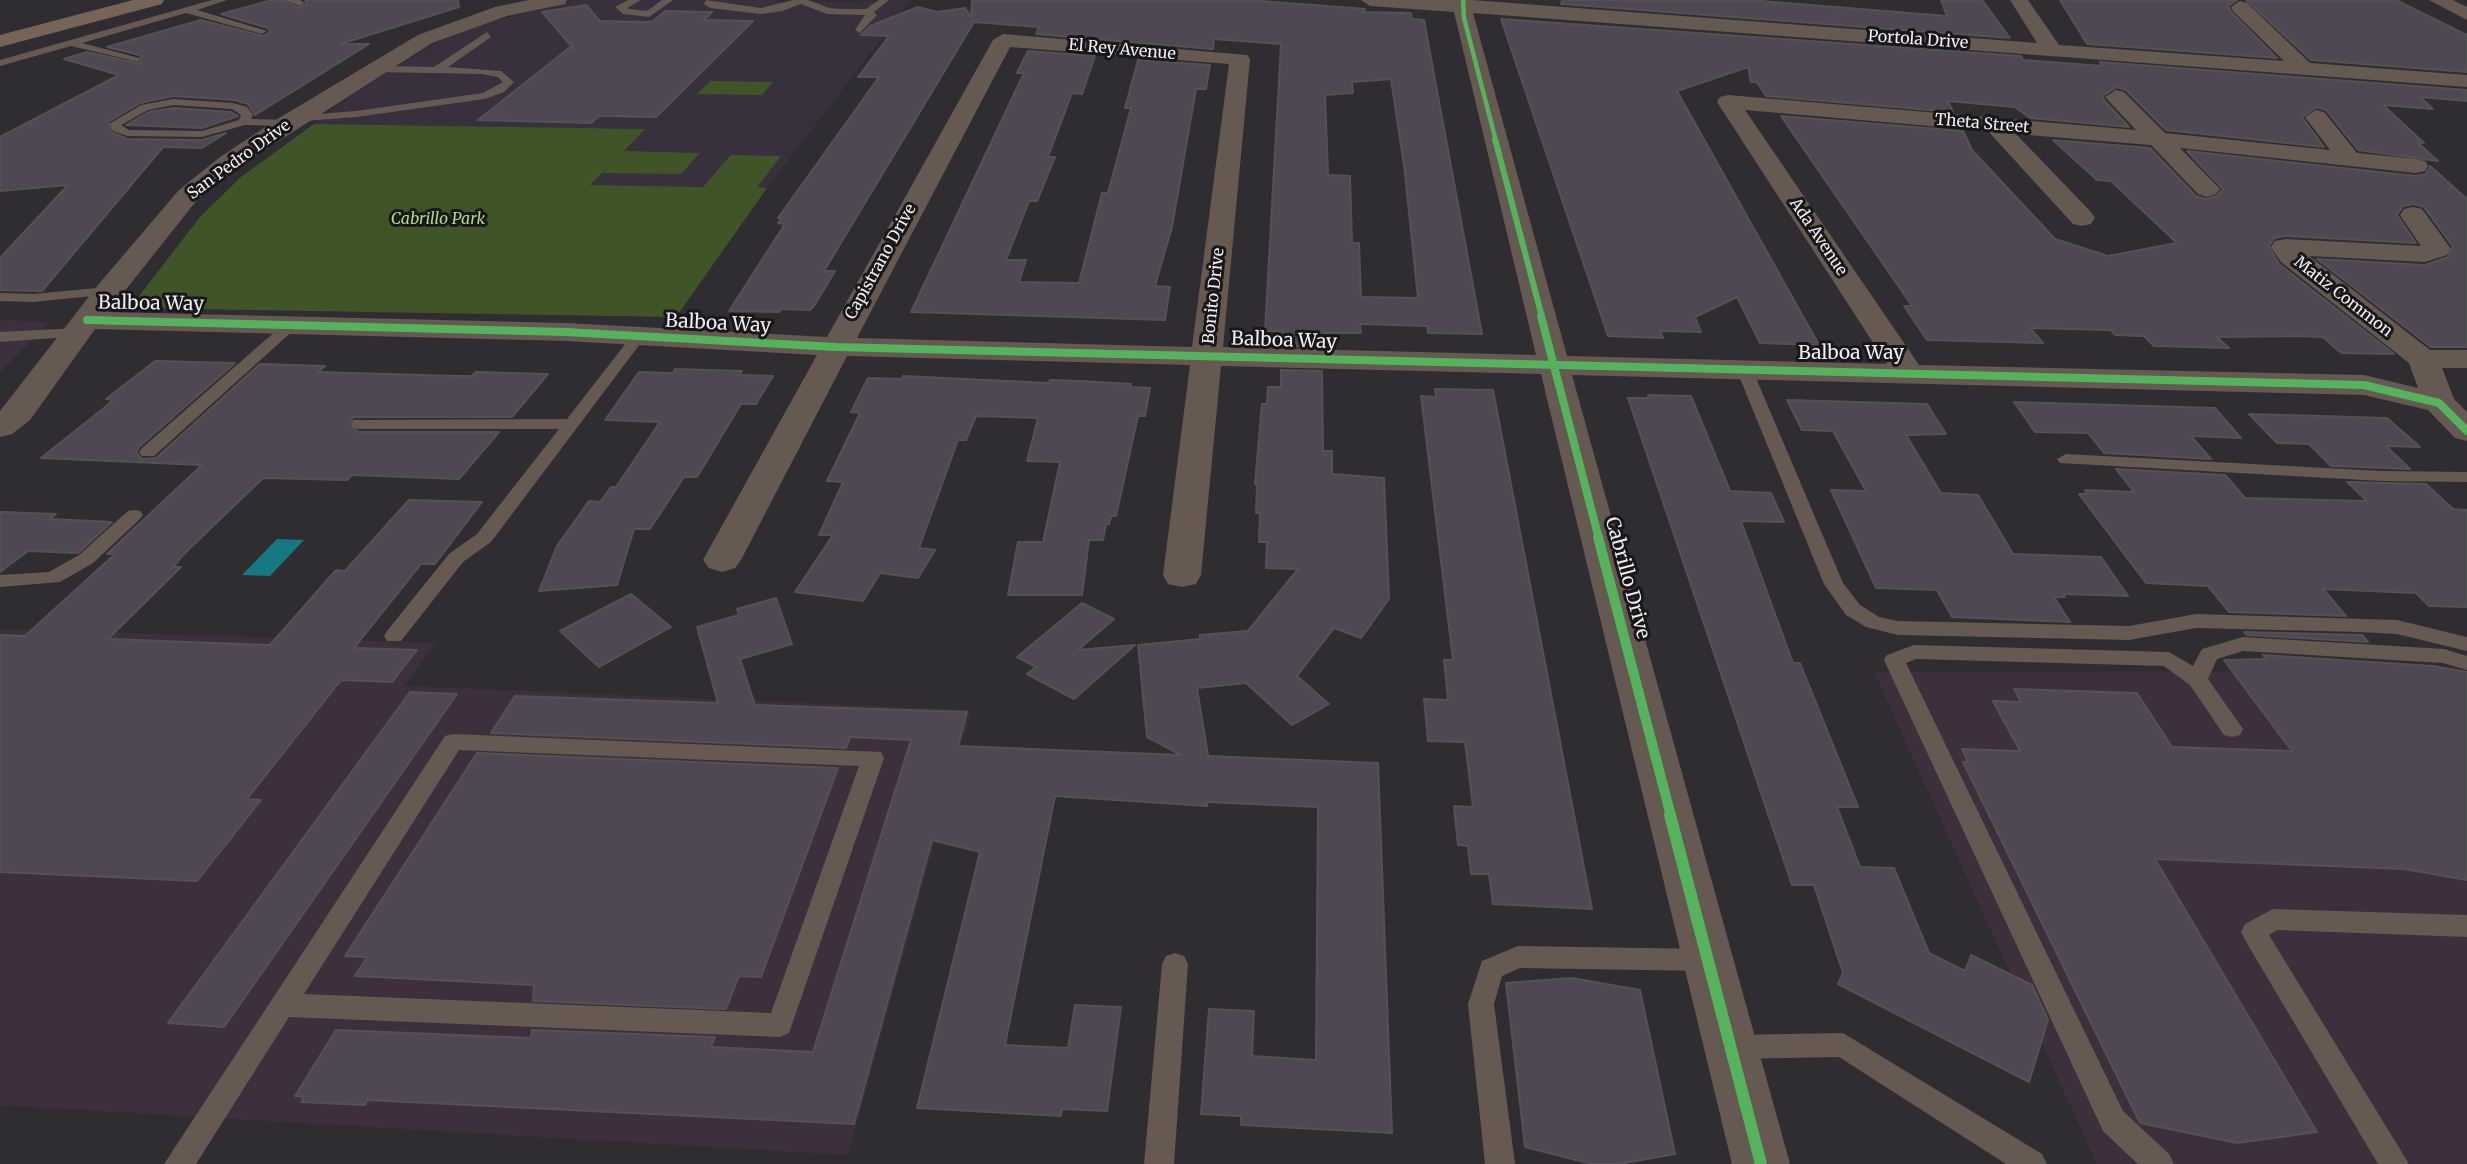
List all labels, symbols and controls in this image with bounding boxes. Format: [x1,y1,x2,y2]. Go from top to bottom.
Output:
street label: Portola Drive [1867,27,1969,53]
street label: El Rey Avenue [1068,36,1176,64]
street label: Theta Street [1934,110,2030,138]
street label: San Pedro Drive [184,116,294,204]
street label: Ada Avenue [1785,195,1851,279]
street label: Capistrano Drive [841,201,921,323]
park label: Cabrillo Park [391,209,485,229]
street label: Bonito Drive [1199,247,1229,345]
street label: Matiz Common [2290,253,2396,341]
street label: Balboa Way [98,292,204,316]
street label: Balboa Way [664,310,772,338]
street label: Balboa Way [1231,328,1337,354]
street label: Balboa Way [1798,343,1904,365]
street label: Cabrillo Drive [1600,515,1654,641]

